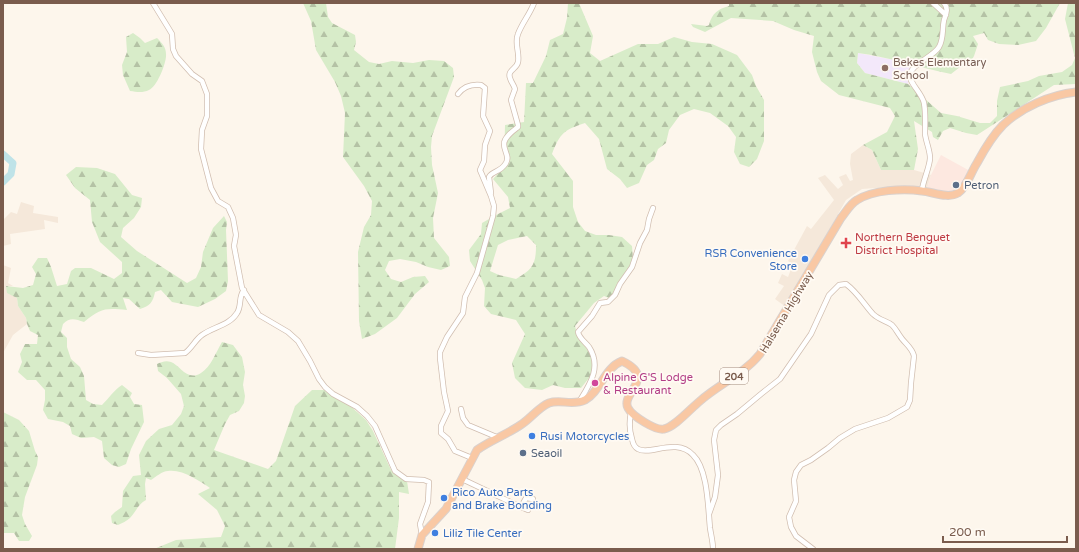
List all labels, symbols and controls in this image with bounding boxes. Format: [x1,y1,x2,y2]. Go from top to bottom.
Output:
place label: Bekes Elementary School [893,56,987,82]
marker: Bekes Elementary School [880,63,890,73]
place label: Petron [964,179,999,192]
marker: Petron [951,180,961,190]
place label: Northern Benguet District Hospital [855,231,950,257]
marker: Northern Benguet District Hospital [840,237,852,249]
place label: RSR Convenience Store [705,247,797,273]
marker: RSR Convenience Store [800,254,810,264]
street label: Halsema Highway [757,269,816,355]
road number: 204 [720,368,748,384]
place label: Alpine G'S Lodge & Restaurant [603,371,693,397]
marker: Alpine G'S Lodge & Restaurant [590,378,600,388]
place label: Rusi Motorcycles [540,430,629,443]
marker: Rusi Motorcycles [527,431,537,441]
place label: Seaoil [531,447,562,460]
marker: Seaoil [518,448,528,458]
place label: Rico Auto Parts and Brake Bonding [452,486,552,512]
marker: Rico Auto Parts and Brake Bonding [439,493,449,503]
scale bar [943,518,1067,544]
text: 200 m [949,525,986,539]
place label: Liliz Tile Center [443,527,523,540]
marker: Liliz Tile Center [430,528,440,538]

